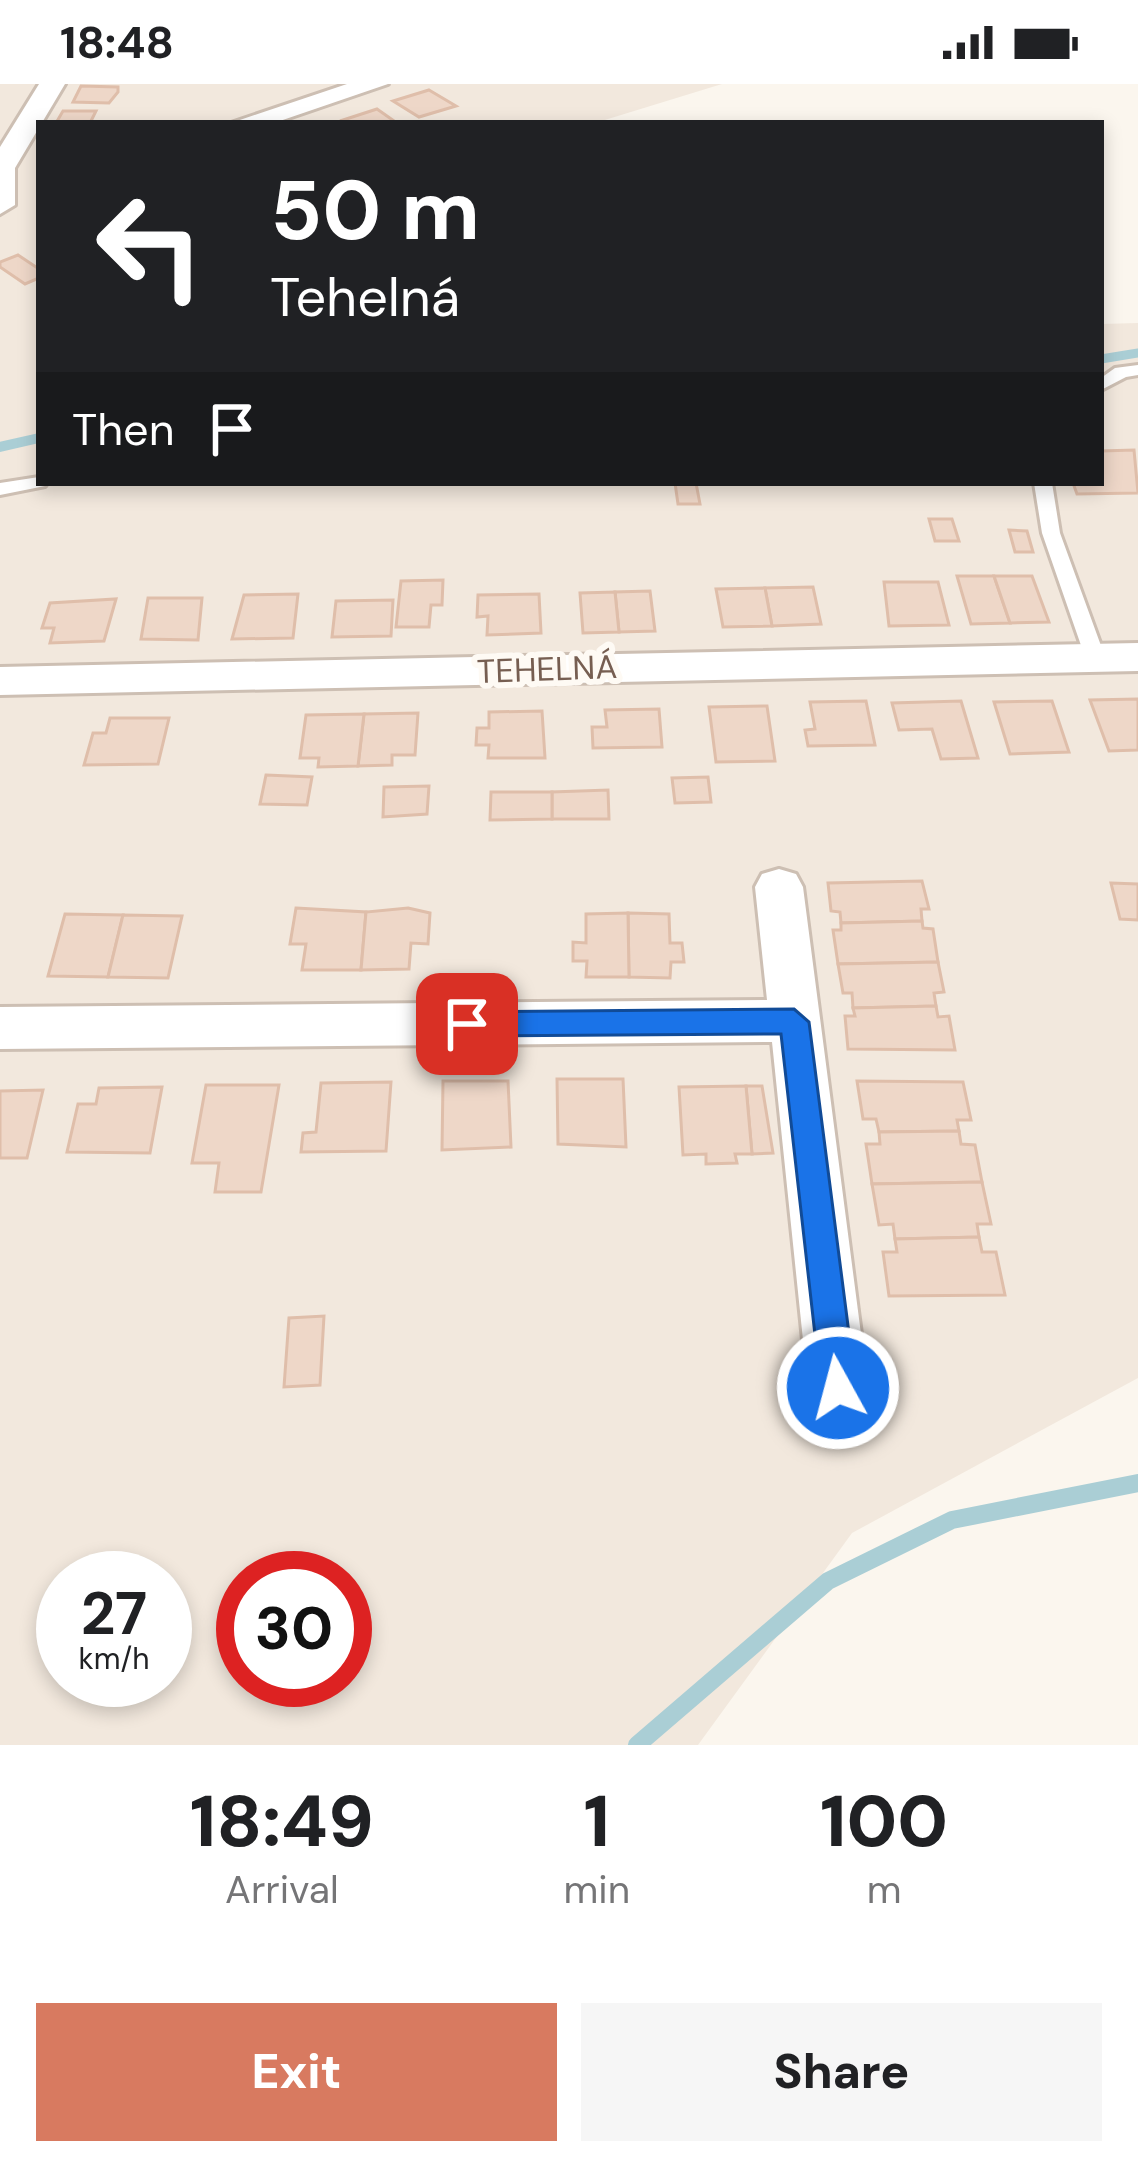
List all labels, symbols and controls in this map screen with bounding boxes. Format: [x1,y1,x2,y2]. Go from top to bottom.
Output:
text: 18:48 [60,13,174,72]
text: 50 m [270,156,480,265]
icon: left [72,168,228,324]
text: Tehelná [270,262,460,333]
icon: arrive [199,396,265,462]
text: Then [72,400,175,459]
street label: TEHELNÁ [476,645,618,693]
pin [416,973,518,1075]
icon: arrive [434,991,500,1057]
position arrow [775,1325,901,1451]
speed limit sign: 30 [216,1551,372,1707]
text: 27 [81,1574,147,1653]
text: km/h [79,1639,149,1678]
text: 18:49 [190,1775,374,1868]
text: 1 [584,1775,610,1868]
text: 100 [820,1775,948,1868]
text: Arrival [225,1864,339,1915]
text: min [564,1864,630,1915]
text: m [867,1864,901,1915]
button: Exit [36,2003,557,2141]
button: Share [581,2003,1102,2141]

